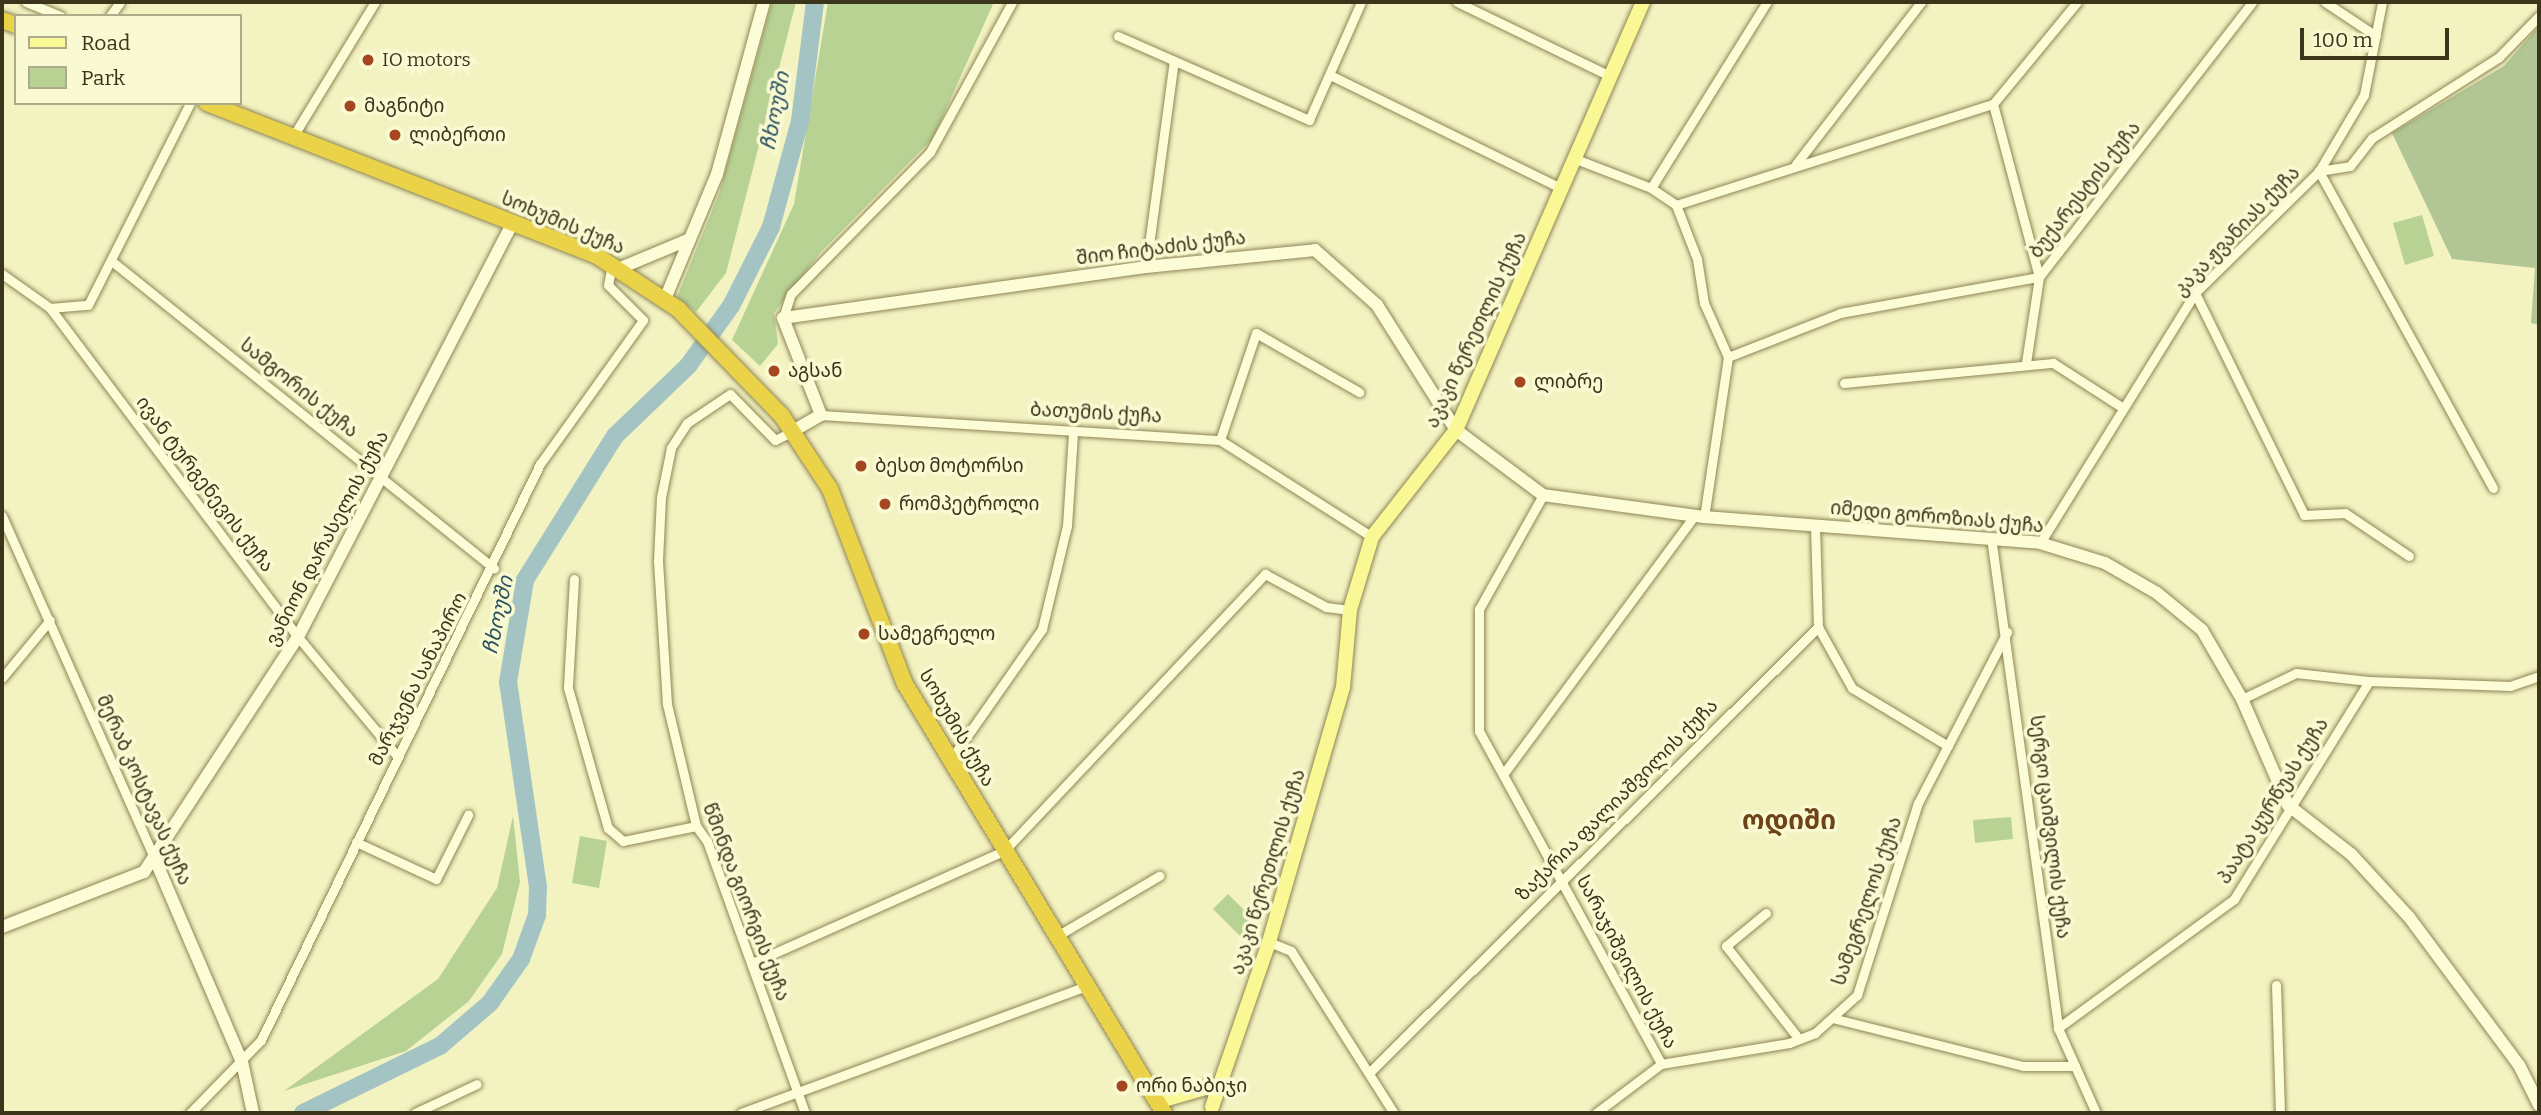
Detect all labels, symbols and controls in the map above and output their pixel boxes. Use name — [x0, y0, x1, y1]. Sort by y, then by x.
legend — [14, 14, 242, 105]
scale bar — [2303, 14, 2452, 58]
text: 100 m — [2313, 27, 2373, 53]
text: Road — [81, 30, 130, 56]
place label: IO motors — [382, 49, 470, 71]
marker: IO motors — [360, 52, 376, 68]
text: Park — [81, 65, 125, 91]
water label: ჩხოუში — [755, 70, 795, 152]
place label: მაგნიტი — [364, 95, 444, 117]
marker: მაგნიტი — [342, 98, 358, 114]
street label: ბუქარესტის ქუჩა — [2025, 117, 2145, 263]
place label: ლიბერთი — [409, 124, 506, 146]
marker: ლიბერთი — [387, 127, 403, 143]
street label: კაკა ჟვანიას ქუჩა — [2169, 161, 2305, 301]
street label: სოხუმის ქუჩა — [498, 187, 628, 259]
street label: შიო ჩიტაძის ქუჩა — [1075, 226, 1247, 270]
street label: აკაკი წერეთლის ქუჩა — [1421, 228, 1531, 432]
street label: სამგორის ქუჩა — [235, 333, 363, 443]
place label: აგსან — [788, 360, 842, 382]
marker: აგსან — [766, 363, 782, 379]
place label: ლიბრე — [1534, 371, 1603, 393]
marker: ლიბრე — [1512, 374, 1528, 390]
street label: ივან ტურგენევის ქუჩა — [131, 391, 279, 577]
street label: ბათუმის ქუჩა — [1029, 398, 1163, 428]
street label: ვანიონ დარასელის ქუჩა — [260, 426, 394, 650]
place label: ბესთ მოტორსი — [875, 455, 1024, 477]
marker: ბესთ მოტორსი — [853, 458, 869, 474]
place label: რომპეტროლი — [899, 493, 1039, 515]
marker: რომპეტროლი — [877, 496, 893, 512]
street label: იმედი გოროზიას ქუჩა — [1829, 496, 2045, 538]
water label: ჩხოუში — [477, 574, 519, 656]
street label: მარჯვენა სანაპირო — [364, 588, 472, 770]
place label: სამეგრელო — [878, 623, 995, 645]
marker: სამეგრელო — [856, 626, 872, 642]
street label: სოხუმის ქუჩა — [914, 665, 1000, 791]
street label: მერაბ კოსტავას ქუჩა — [92, 691, 196, 889]
street label: ზაქარია ფალიაშვილის ქუჩა — [1511, 694, 1723, 906]
street label: სერგო ცაიშვილის ქუჩა — [2025, 714, 2075, 940]
street label: პაატა ყურწუას ქუჩა — [2213, 714, 2333, 888]
street label: აკაკი წერეთლის ქუჩა — [1226, 767, 1310, 977]
street label: წმინდა გიორგის ქუჩა — [698, 800, 794, 1004]
district label: ოდიში — [1742, 805, 1836, 837]
street label: სამეგრელოს ქუჩა — [1827, 814, 1907, 988]
street label: სარაჯიშვილის ქუჩა — [1572, 872, 1682, 1052]
place label: ორი ნაბიჯი — [1136, 1075, 1247, 1097]
marker: ორი ნაბიჯი — [1114, 1078, 1130, 1094]

